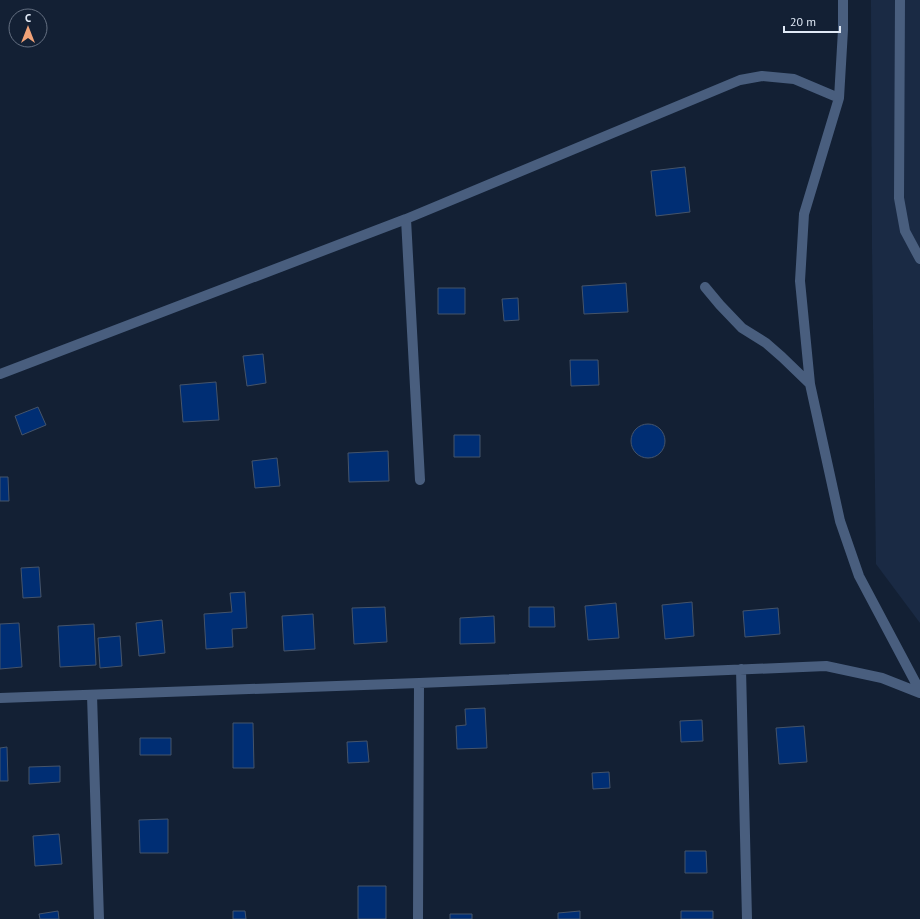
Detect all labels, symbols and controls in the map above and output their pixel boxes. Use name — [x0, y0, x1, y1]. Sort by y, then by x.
north arrow — [8, 8, 48, 48]
scale bar — [784, 8, 840, 34]
text: С — [25, 11, 31, 25]
text: 20 m — [790, 14, 816, 29]

